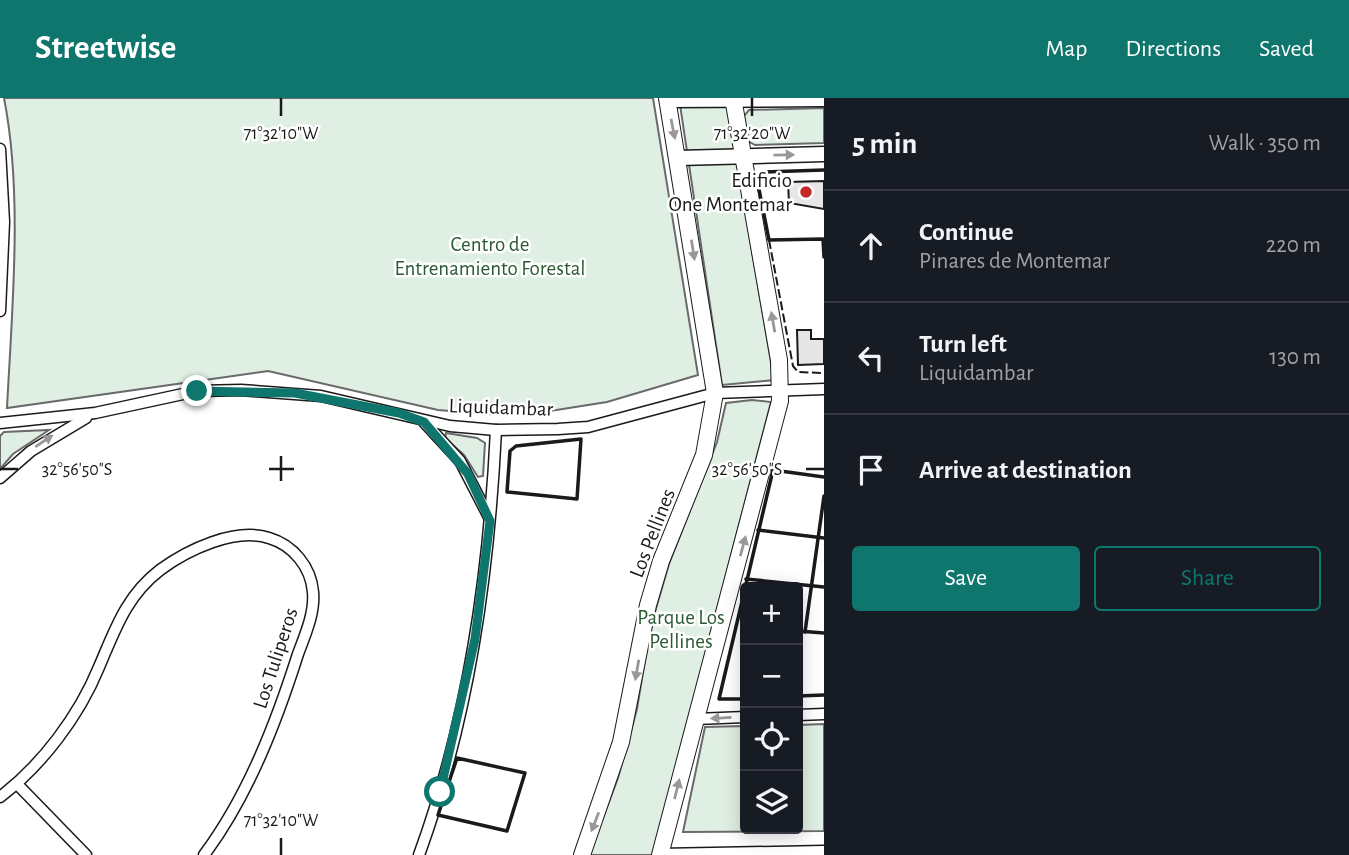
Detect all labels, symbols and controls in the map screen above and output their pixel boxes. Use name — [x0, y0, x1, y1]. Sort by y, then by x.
text: Streetwise — [35, 32, 176, 65]
text: Map — [1045, 37, 1087, 61]
text: Directions — [1125, 37, 1221, 61]
text: Saved — [1259, 37, 1314, 61]
one-way arrow — [668, 118, 679, 140]
text: 71°32'10"W — [244, 125, 318, 143]
text: 71°32'20"W — [714, 125, 790, 143]
text: 5 min — [852, 129, 917, 159]
text: Walk · 350 m — [1209, 132, 1321, 155]
one-way arrow — [773, 149, 795, 161]
place label: Edificio One Montemar — [668, 170, 792, 215]
marker: Edificio One Montemar — [798, 184, 814, 200]
text: Continue — [919, 219, 1014, 245]
icon: ahead — [852, 227, 890, 265]
park label: Centro de Entrenamiento Forestal — [394, 234, 586, 279]
text: 220 m — [1266, 234, 1321, 257]
one-way arrow — [687, 239, 698, 261]
text: Pinares de Montemar — [919, 250, 1110, 273]
one-way arrow — [767, 311, 778, 333]
text: Turn left — [919, 331, 1007, 357]
icon: left — [852, 339, 890, 377]
text: 130 m — [1269, 346, 1321, 369]
text: Liquidambar — [919, 362, 1034, 385]
route end — [181, 375, 212, 406]
street label: Liquidambar — [448, 395, 554, 420]
one-way arrow — [35, 435, 54, 448]
icon: arrive — [852, 451, 890, 489]
text: Arrive at destination — [919, 457, 1132, 483]
text: 32°56'50"S — [42, 461, 112, 479]
text: 32°56'50"S — [712, 461, 782, 479]
street label: Los Pellines — [626, 486, 679, 581]
one-way arrow — [738, 535, 749, 557]
button: Save — [852, 546, 1080, 611]
button: Share — [1094, 546, 1321, 611]
map controls — [740, 582, 803, 834]
button: + — [740, 582, 803, 645]
street label: Los Tuliperos — [249, 605, 302, 711]
park label: Parque Los Pellines — [637, 607, 725, 652]
button: − — [740, 645, 803, 708]
one-way arrow — [631, 659, 642, 681]
button: locate — [740, 708, 803, 771]
one-way arrow — [709, 713, 731, 724]
button: layers — [740, 771, 803, 834]
route start — [424, 776, 455, 807]
one-way arrow — [672, 778, 683, 800]
text: 71°32'10"W — [244, 812, 318, 830]
one-way arrow — [589, 812, 600, 833]

